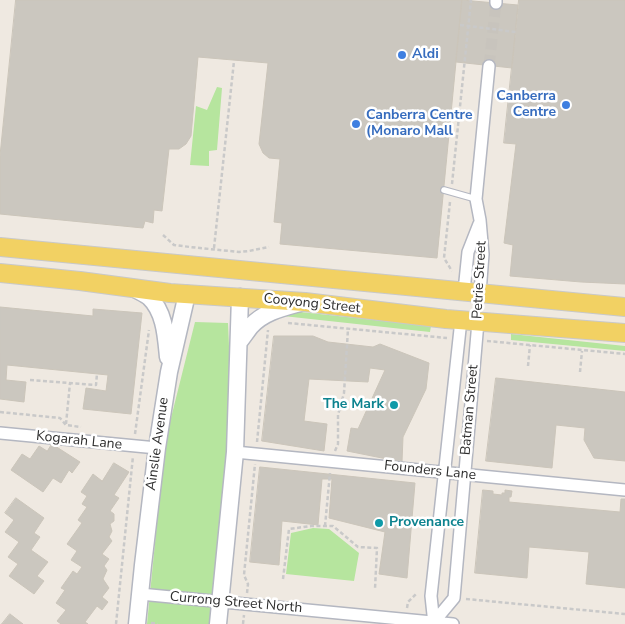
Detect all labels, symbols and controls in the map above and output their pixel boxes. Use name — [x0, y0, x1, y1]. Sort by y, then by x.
place label: Aldi — [412, 47, 439, 63]
marker: Aldi — [396, 49, 408, 61]
place label: Canberra Centre — [496, 89, 556, 121]
marker: Canberra Centre — [560, 99, 572, 111]
place label: Canberra Centre (Monaro Mall — [366, 108, 473, 140]
marker: Canberra Centre (Monaro Mall — [350, 118, 362, 130]
street label: Petrie Street — [470, 240, 490, 320]
street label: Cooyong Street — [263, 291, 361, 317]
street label: Batman Street — [458, 364, 482, 456]
street label: Ainslie Avenue — [143, 396, 173, 492]
place label: The Mark — [323, 397, 384, 413]
marker: The Mark — [388, 399, 400, 411]
street label: Kogarah Lane — [35, 428, 123, 454]
street label: Founders Lane — [383, 458, 477, 484]
place label: Provenance — [389, 515, 464, 531]
marker: Provenance — [373, 517, 385, 529]
street label: Currong Street North — [169, 589, 303, 617]

